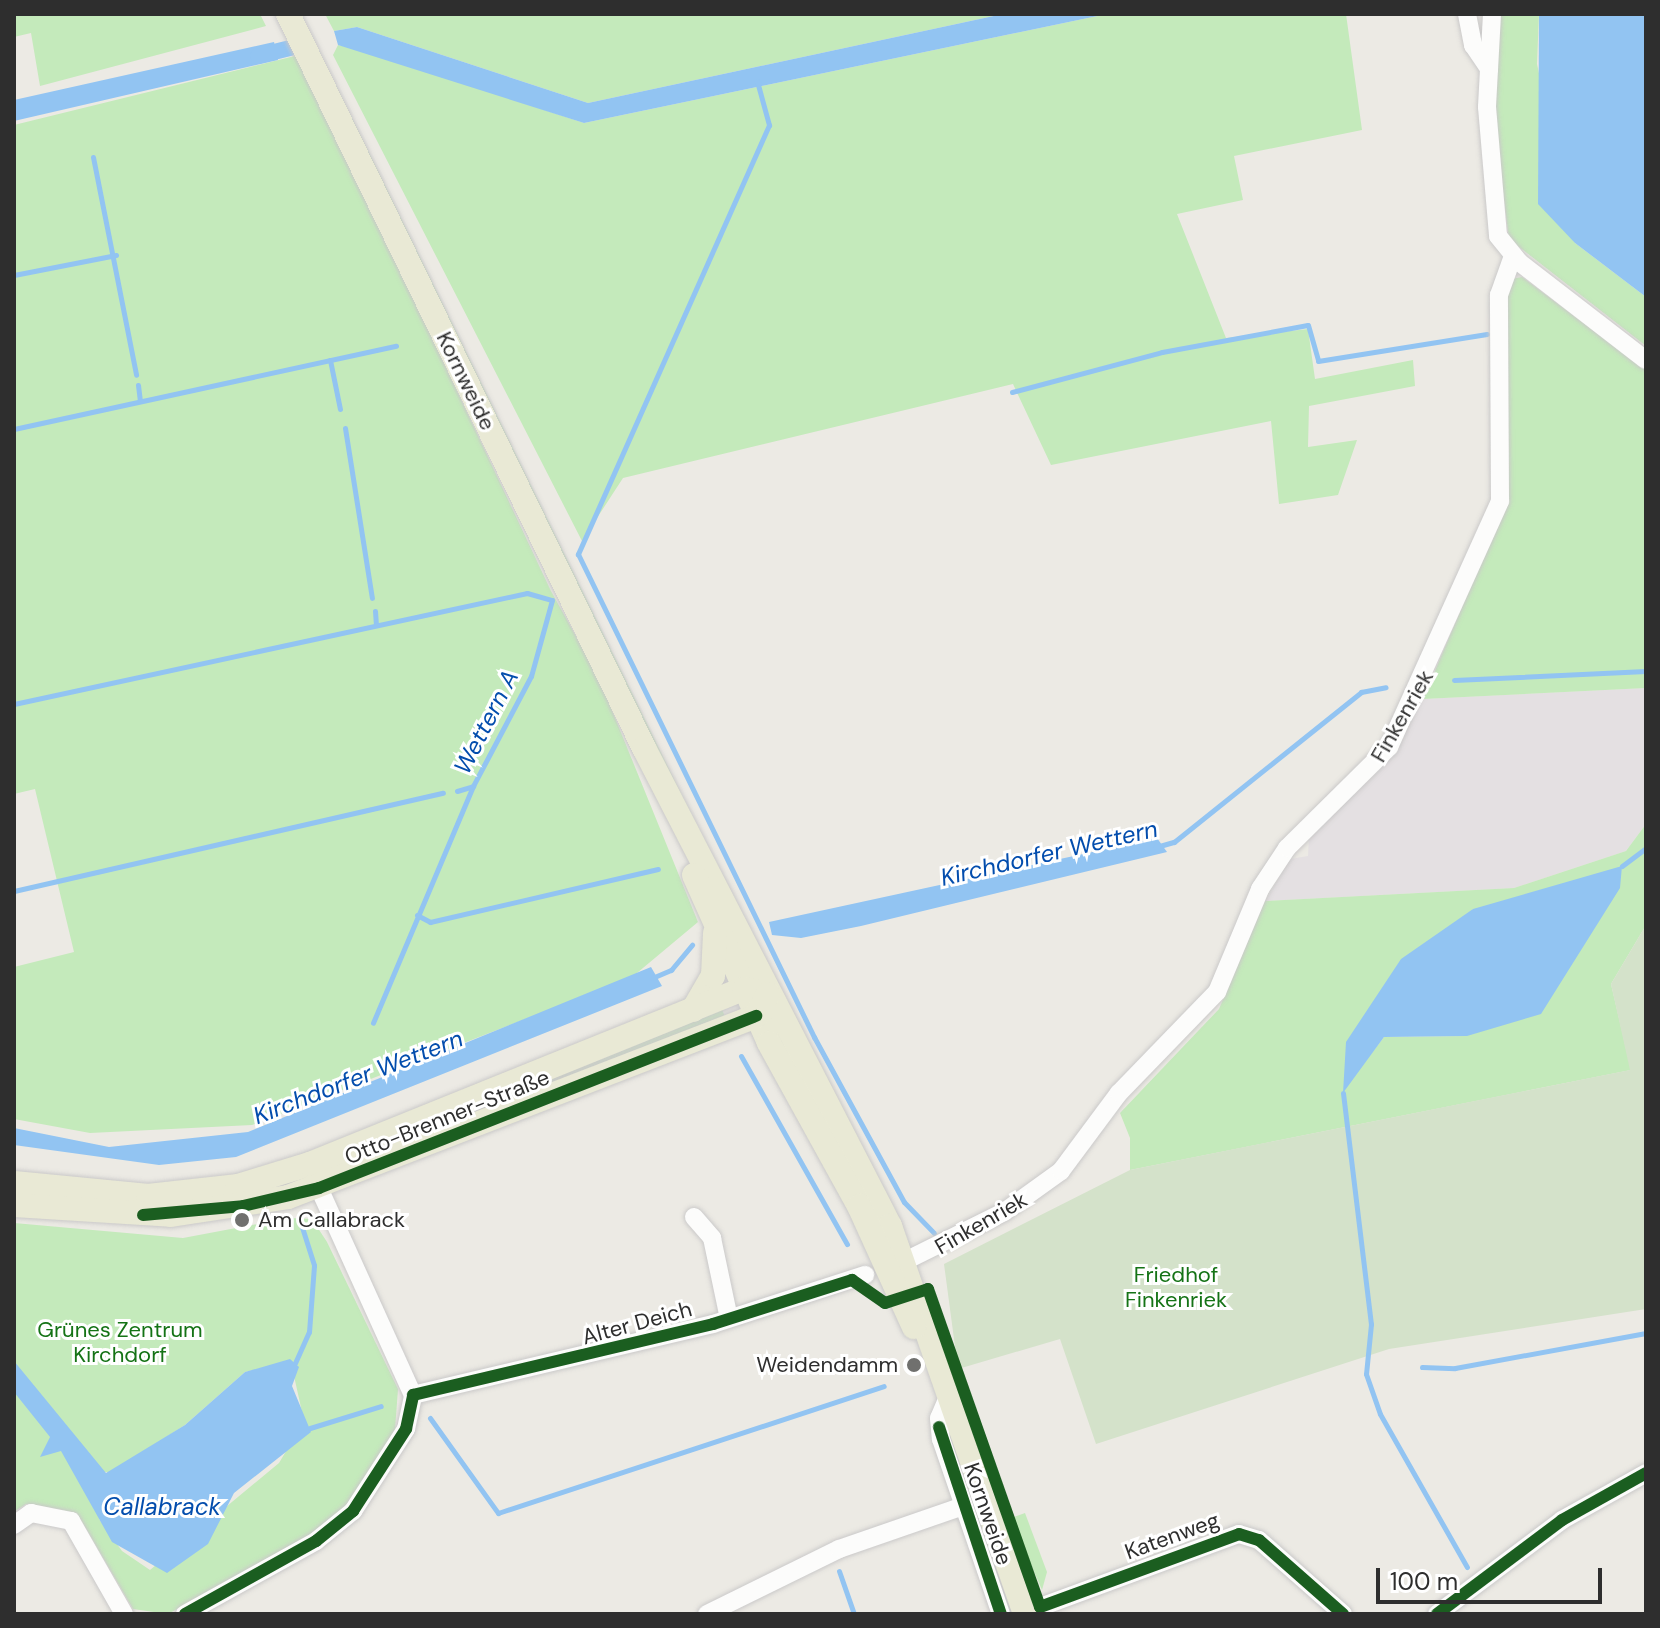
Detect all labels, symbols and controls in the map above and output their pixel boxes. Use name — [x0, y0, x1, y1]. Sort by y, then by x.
street label: Kornweide — [431, 327, 501, 435]
water label: Wettern A — [448, 665, 524, 779]
street label: Finkenriek — [1365, 665, 1439, 767]
water label: Kirchdorfer Wettern — [938, 814, 1160, 892]
water label: Kirchdorfer Wettern — [249, 1024, 467, 1130]
street label: Otto-Brenner-Straße — [341, 1064, 553, 1170]
street label: Finkenriek — [930, 1186, 1032, 1260]
place label: Am Callabrack — [258, 1207, 405, 1233]
marker: Am Callabrack — [233, 1211, 251, 1229]
park label: Friedhof Finkenriek — [1125, 1261, 1227, 1312]
street label: Alter Deich — [579, 1296, 695, 1350]
park label: Grünes Zentrum Kirchdorf — [37, 1316, 203, 1368]
place label: Weidendamm — [756, 1352, 898, 1378]
marker: Weidendamm — [905, 1356, 923, 1374]
street label: Kornweide — [958, 1459, 1018, 1569]
water label: Callabrack — [103, 1493, 221, 1521]
street label: Katenweg — [1121, 1507, 1223, 1565]
scale bar — [1380, 1552, 1606, 1602]
text: 100 m — [1390, 1566, 1458, 1597]

